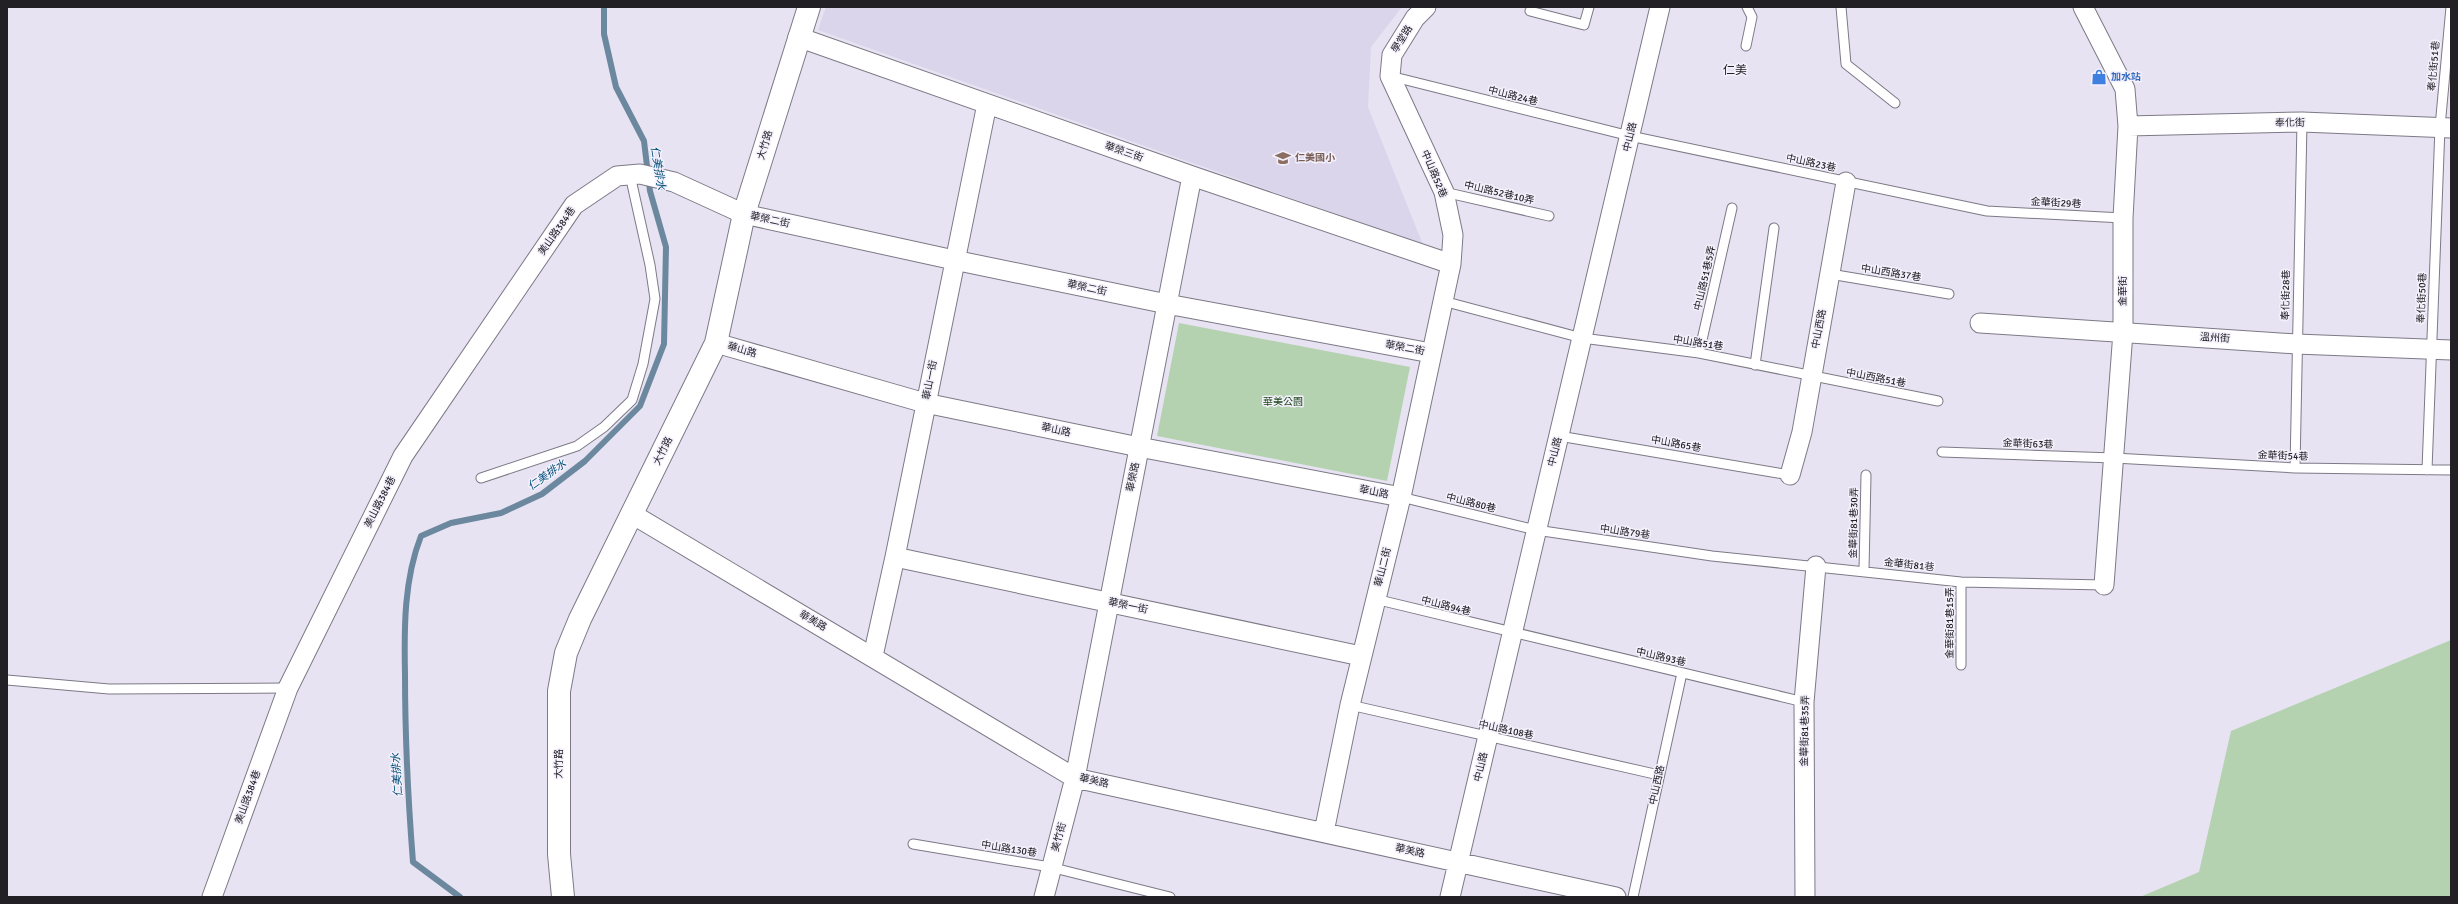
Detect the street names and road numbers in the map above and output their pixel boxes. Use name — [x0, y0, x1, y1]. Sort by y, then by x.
street label: 學堂路 — [1389, 23, 1415, 55]
street label: 奉化街51巷 — [2426, 40, 2442, 92]
street label: 中山路24巷 — [1487, 84, 1539, 108]
street label: 奉化街 — [2275, 117, 2305, 129]
street label: 中山路 — [1621, 121, 1639, 153]
street label: 大竹路 — [755, 129, 775, 161]
street label: 華榮三街 — [1103, 140, 1145, 164]
street label: 中山路52巷 — [1419, 148, 1449, 200]
street label: 中山路23巷 — [1785, 152, 1837, 174]
street label: 中山路52巷10弄 — [1463, 179, 1535, 207]
street label: 金華街29巷 — [2030, 196, 2082, 210]
street label: 美山路384巷 — [536, 205, 578, 257]
street label: 華榮二街 — [749, 210, 791, 230]
street label: 中山路51巷5弄 — [1692, 244, 1718, 312]
street label: 中山西路37巷 — [1860, 262, 1922, 284]
street label: 奉化街28巷 — [2280, 269, 2292, 321]
street label: 奉化街50巷 — [2415, 272, 2429, 324]
street label: 金華街 — [2117, 276, 2129, 306]
street label: 華榮二街 — [1066, 278, 1108, 298]
street label: 中山西路 — [1809, 308, 1829, 350]
street label: 溫州街 — [2200, 331, 2230, 345]
street label: 中山路51巷 — [1672, 333, 1724, 353]
street label: 華榮二街 — [1384, 338, 1426, 358]
street label: 華山路 — [726, 340, 758, 360]
street label: 華山一街 — [920, 359, 940, 401]
street label: 中山西路51巷 — [1845, 366, 1907, 390]
street label: 華山路 — [1040, 421, 1072, 439]
street label: 中山路65巷 — [1650, 434, 1702, 454]
street label: 大竹路 — [651, 435, 675, 467]
street label: 中山路 — [1546, 436, 1564, 468]
street label: 金華街63巷 — [2002, 437, 2054, 451]
street label: 金華街54巷 — [2257, 449, 2309, 463]
street label: 華榮路 — [1124, 461, 1142, 493]
street label: 美山路384巷 — [362, 474, 398, 530]
street label: 華山路 — [1358, 483, 1390, 501]
street label: 金華街81巷30弄 — [1847, 487, 1861, 559]
street label: 中山路80巷 — [1445, 491, 1497, 515]
street label: 中山路79巷 — [1599, 523, 1651, 541]
street label: 華山二街 — [1372, 546, 1394, 588]
street label: 金華街81巷 — [1883, 556, 1935, 574]
street label: 金華街81巷15弄 — [1944, 587, 1956, 659]
street label: 中山路94巷 — [1420, 594, 1472, 618]
street label: 華榮一街 — [1107, 596, 1149, 616]
street label: 華美路 — [797, 608, 829, 634]
street label: 中山路93巷 — [1635, 645, 1687, 669]
street label: 金華街81巷35弄 — [1798, 695, 1812, 767]
street label: 中山路108巷 — [1477, 718, 1535, 742]
street label: 大竹路 — [553, 749, 565, 779]
street label: 中山路 — [1472, 751, 1490, 783]
street label: 中山西路 — [1647, 764, 1667, 806]
street label: 美山路384巷 — [233, 769, 263, 825]
street label: 華美路 — [1078, 772, 1110, 790]
street label: 美竹街 — [1049, 821, 1069, 853]
street label: 中山路130巷 — [980, 839, 1038, 859]
street label: 華美路 — [1394, 842, 1426, 860]

